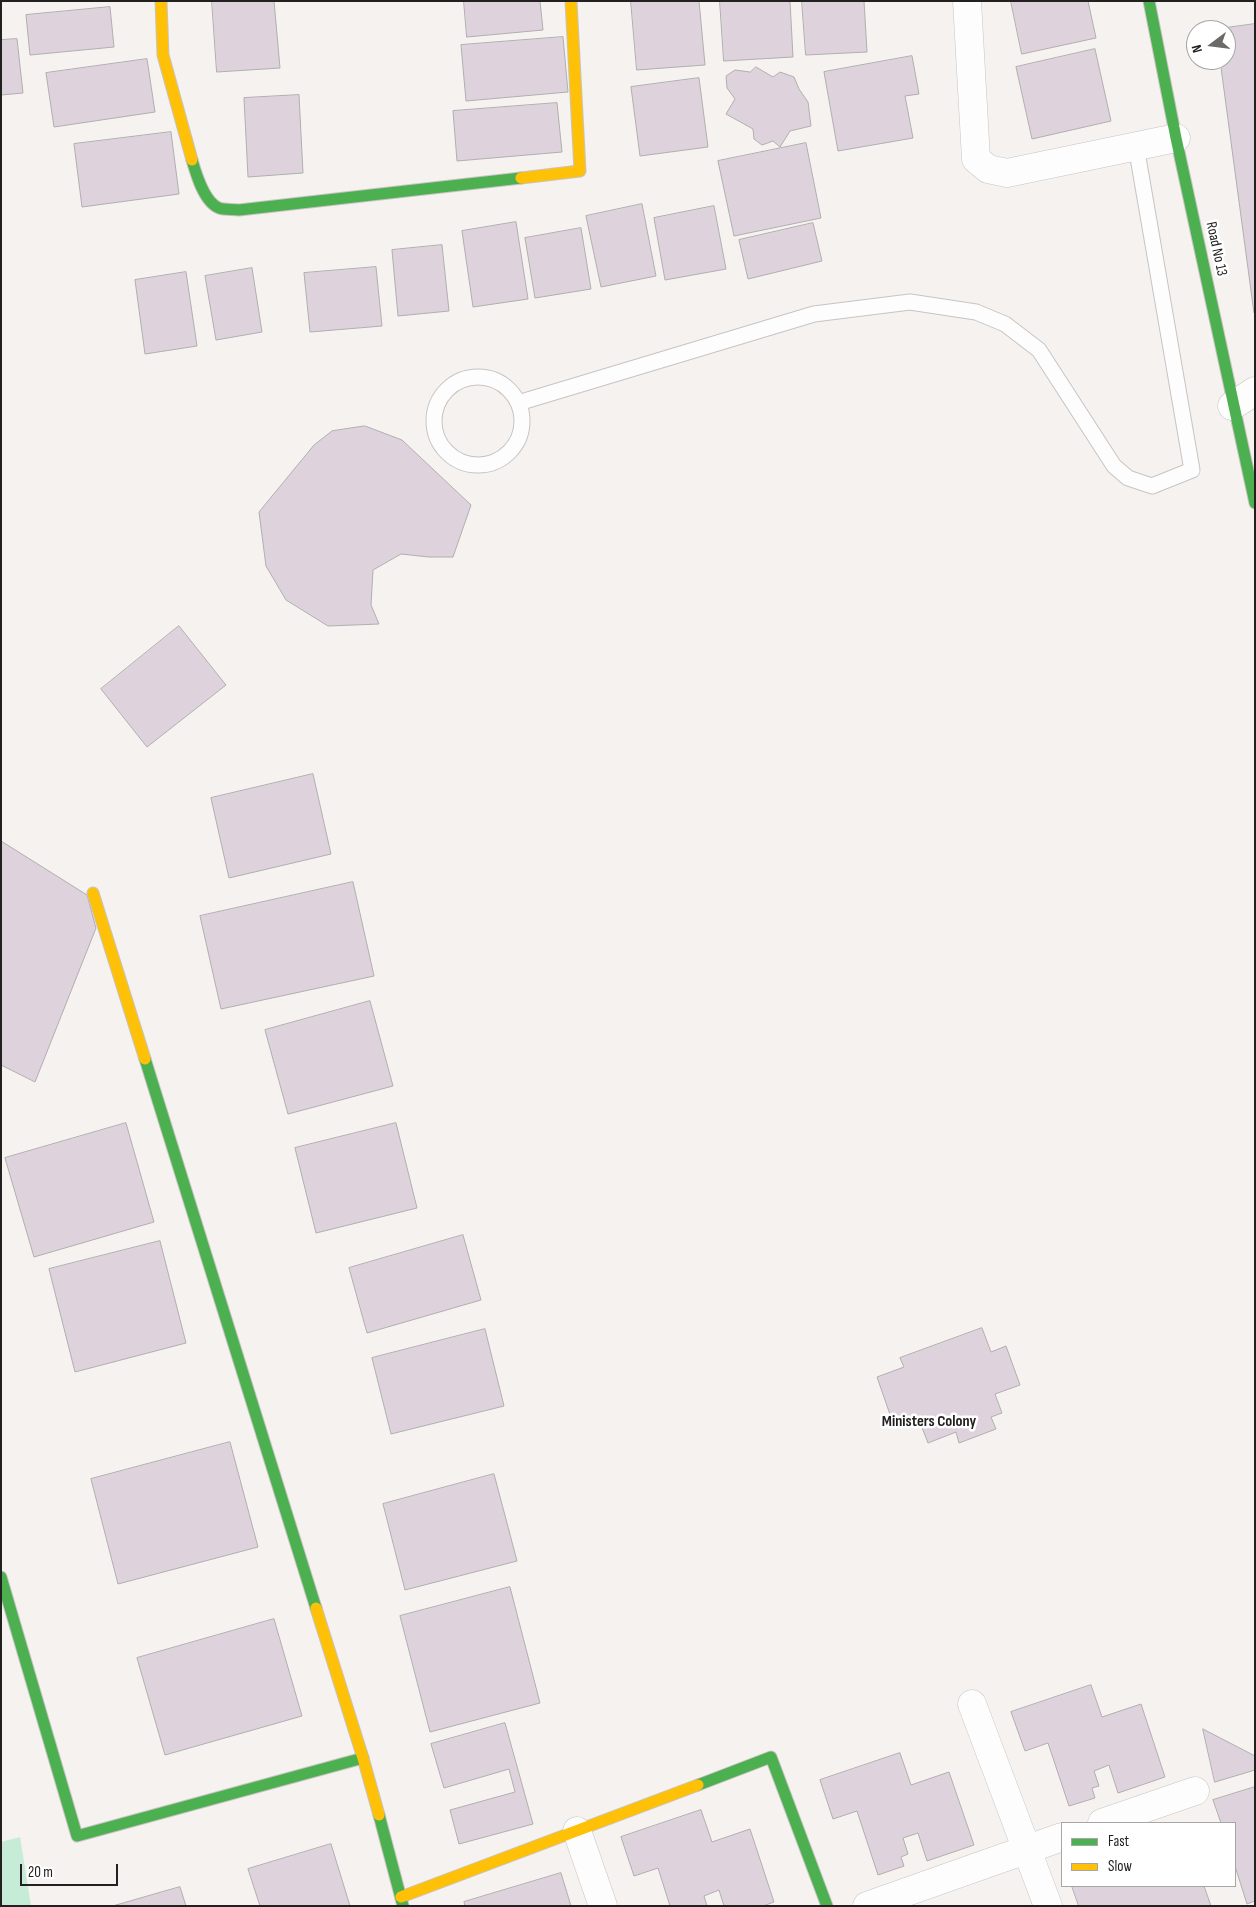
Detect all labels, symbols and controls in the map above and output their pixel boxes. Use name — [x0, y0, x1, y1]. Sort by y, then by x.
north arrow — [1186, 20, 1236, 70]
text: N — [1188, 43, 1206, 55]
street label: Road No 13 — [1201, 220, 1231, 278]
district label: Ministers Colony — [882, 1412, 976, 1432]
legend — [1061, 1822, 1236, 1887]
text: Fast — [1108, 1832, 1129, 1851]
scale bar — [22, 1854, 120, 1886]
text: Slow — [1108, 1857, 1132, 1876]
text: 20 m — [28, 1863, 53, 1882]

